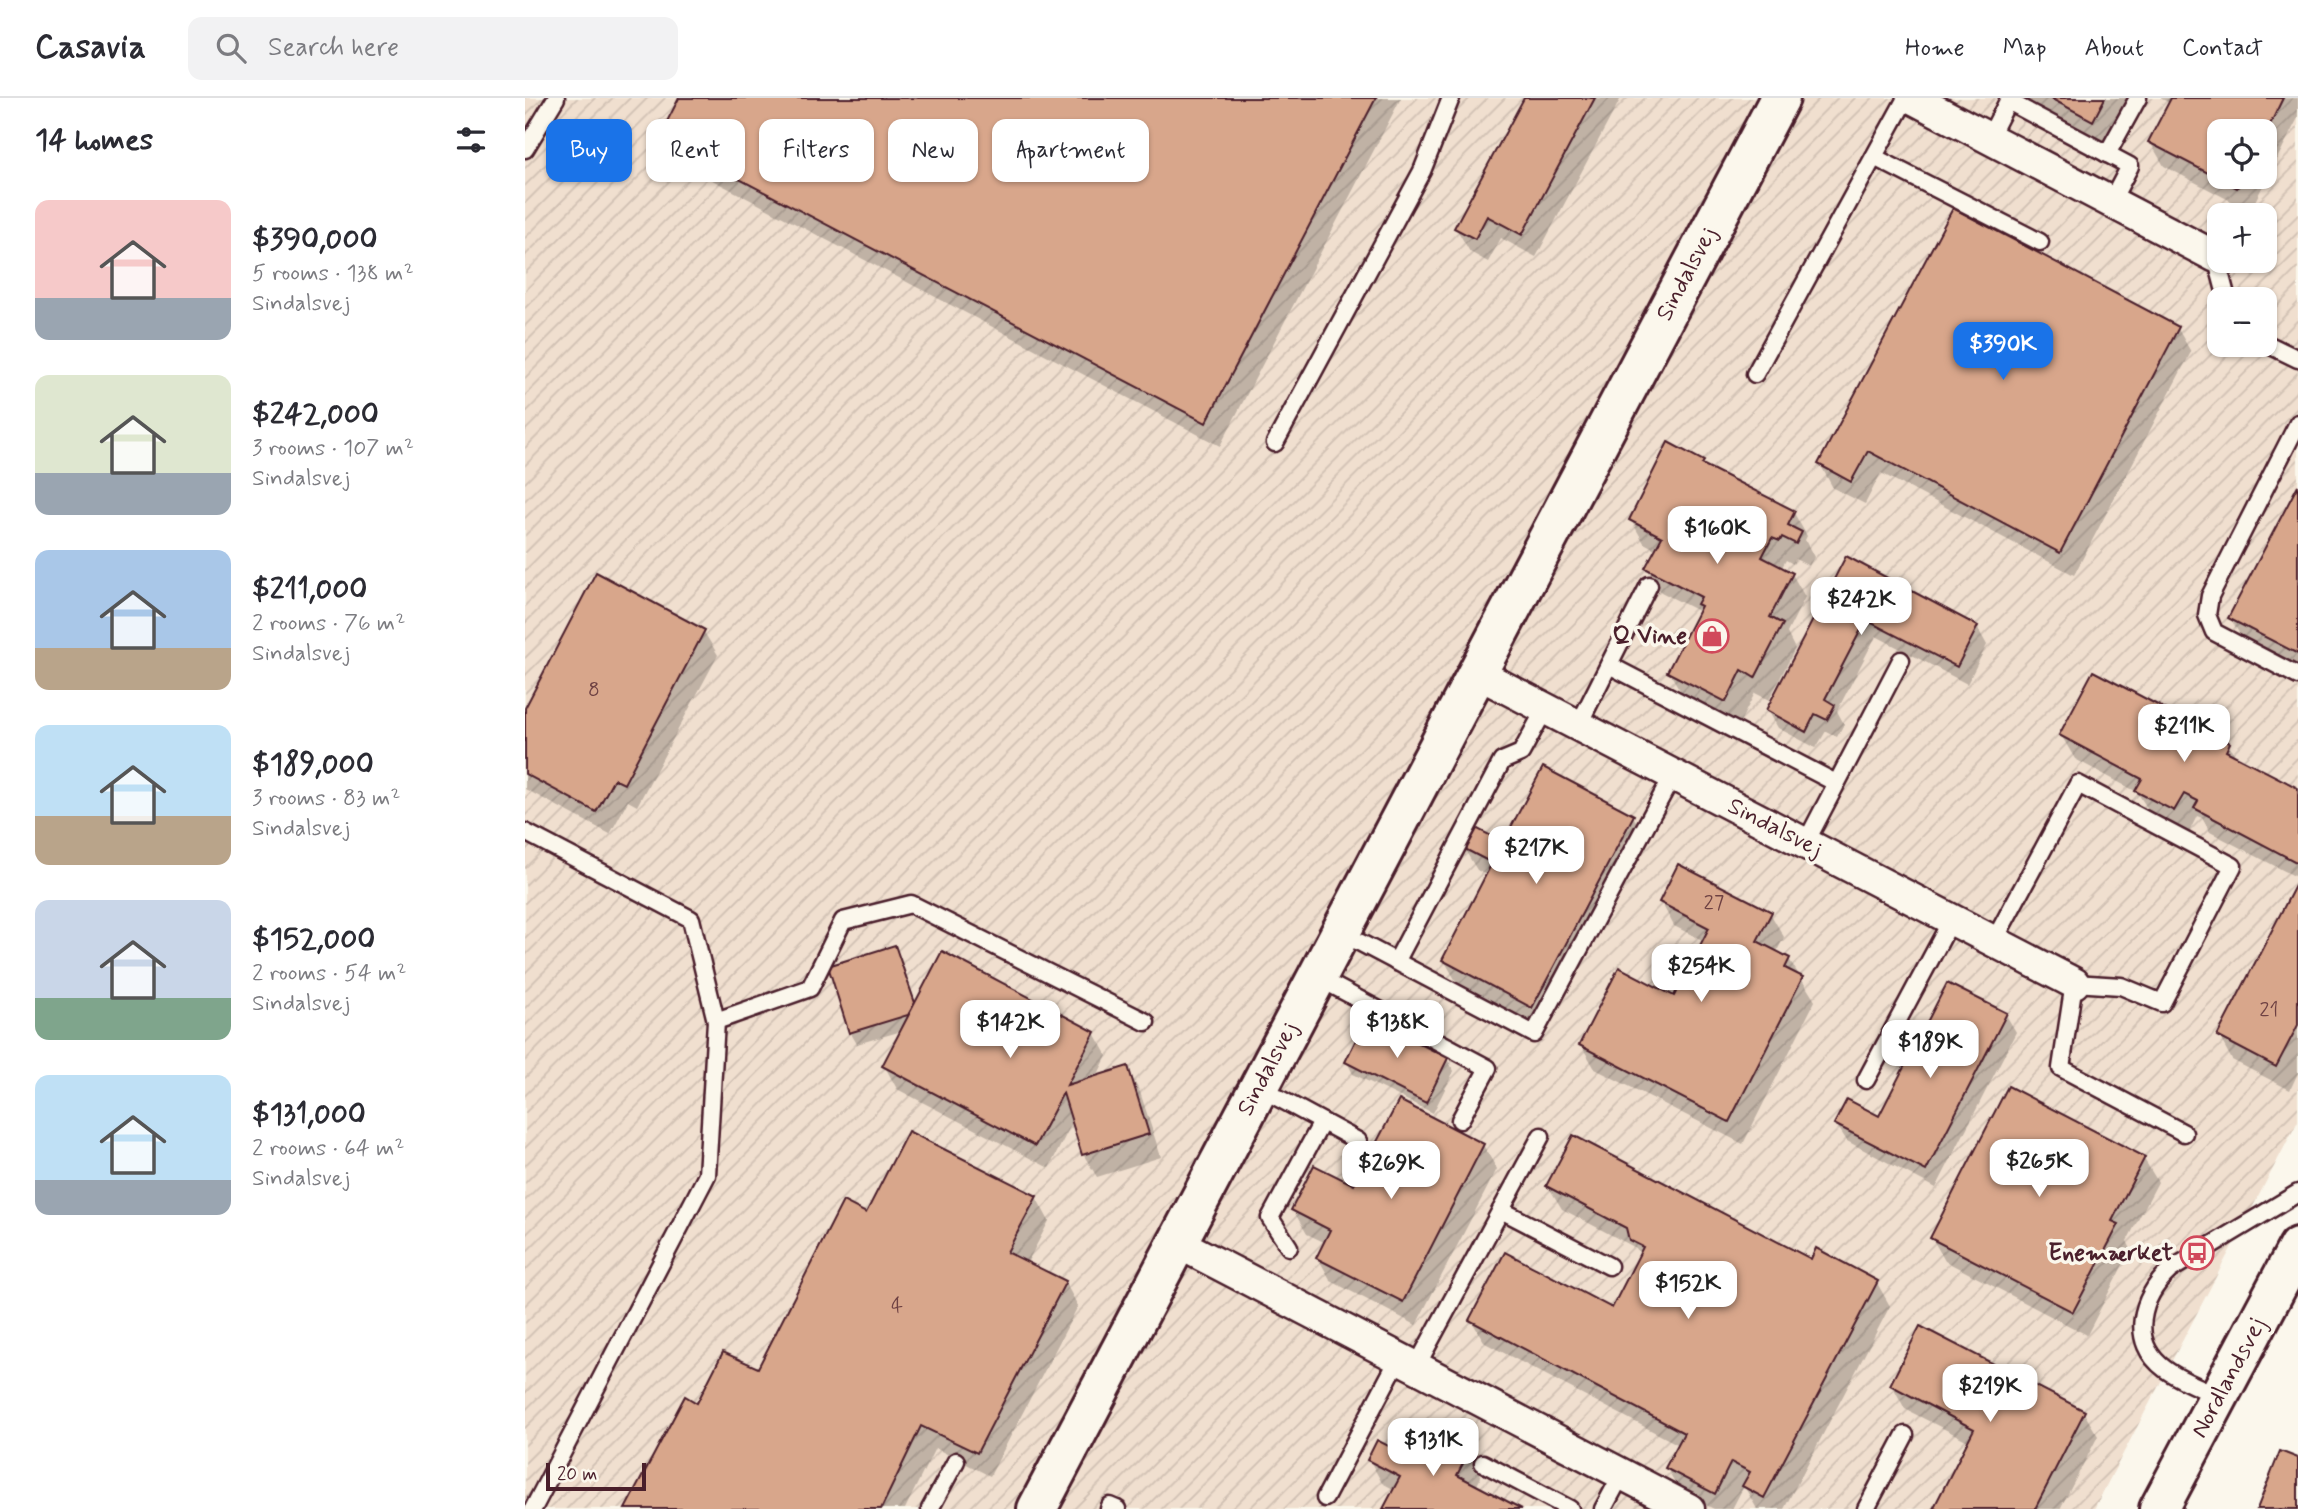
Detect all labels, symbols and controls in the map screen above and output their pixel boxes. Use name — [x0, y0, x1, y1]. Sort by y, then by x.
search box — [188, 17, 678, 80]
text: Casavia — [35, 26, 146, 70]
icon: search — [212, 29, 250, 67]
text: Search here — [268, 31, 399, 65]
text: Home — [1905, 33, 1965, 64]
text: Map — [2003, 33, 2047, 64]
text: About — [2085, 33, 2144, 64]
text: Contact — [2182, 33, 2263, 64]
chip: Buy — [546, 119, 632, 182]
chip: Rent — [646, 119, 745, 182]
chip: Filters — [759, 119, 874, 182]
chip: New — [888, 119, 978, 182]
chip: Apartment — [992, 119, 1149, 182]
map controls — [2207, 119, 2277, 357]
button: locate — [2207, 119, 2277, 189]
text: 14 homes — [35, 121, 153, 160]
icon: filters — [452, 121, 490, 159]
button: + — [2207, 203, 2277, 273]
text: $390,000 — [252, 220, 378, 259]
street label: Sindalsvej — [1649, 221, 1725, 327]
icon: home — [91, 228, 175, 312]
text: 5 rooms · 138 m² — [252, 259, 414, 289]
button: − — [2207, 287, 2277, 357]
text: Sindalsvej — [252, 289, 350, 319]
pin: $390K — [1954, 322, 2052, 382]
text: $390K — [1969, 330, 2037, 360]
text: $242,000 — [252, 395, 379, 434]
icon: home — [91, 403, 175, 487]
text: 3 rooms · 107 m² — [252, 434, 414, 464]
text: Sindalsvej — [252, 464, 350, 494]
pin: $160K — [1668, 506, 1766, 566]
text: $160K — [1684, 514, 1750, 544]
text: $211,000 — [252, 570, 367, 609]
icon: home — [91, 578, 175, 662]
pin: $242K — [1812, 578, 1910, 637]
text: $242K — [1827, 585, 1895, 615]
text: 2 rooms · 76 m² — [252, 609, 405, 639]
shop icon: Q Vine — [1693, 617, 1731, 655]
place label: Q Vine — [1612, 621, 1687, 652]
text: Sindalsvej — [252, 639, 350, 669]
house number: 8 — [588, 676, 600, 704]
pin: $211K — [2135, 704, 2233, 764]
text: $211K — [2154, 712, 2214, 742]
text: $189,000 — [252, 745, 374, 784]
icon: home — [91, 753, 175, 837]
text: 3 rooms · 83 m² — [252, 784, 400, 814]
street label: Sindalsvej — [1722, 791, 1828, 865]
text: Sindalsvej — [252, 814, 350, 844]
pin: $217K — [1487, 826, 1585, 886]
text: $217K — [1504, 834, 1568, 864]
house number: 27 — [1704, 889, 1724, 917]
text: $152,000 — [252, 920, 375, 959]
icon: home — [91, 928, 175, 1012]
pin: $254K — [1652, 944, 1750, 1004]
text: $254K — [1668, 952, 1734, 982]
text: 2 rooms · 54 m² — [252, 959, 406, 989]
text: Sindalsvej — [252, 989, 350, 1019]
house number: 21 — [2259, 996, 2279, 1024]
pin: $142K — [961, 1000, 1059, 1060]
pin: $138K — [1348, 1000, 1446, 1060]
text: $142K — [976, 1008, 1044, 1038]
text: $138K — [1366, 1008, 1428, 1038]
street label: Sindalsvej — [1230, 1016, 1306, 1122]
pin: $189K — [1881, 1020, 1979, 1080]
text: $189K — [1898, 1028, 1962, 1058]
text: $131,000 — [252, 1095, 366, 1134]
icon: home — [91, 1103, 175, 1187]
text: 2 rooms · 64 m² — [252, 1134, 404, 1164]
pin: $265K — [1990, 1140, 2088, 1199]
pin: $269K — [1342, 1142, 1440, 1201]
text: $265K — [2006, 1147, 2072, 1177]
text: $269K — [1358, 1149, 1424, 1179]
text: Sindalsvej — [252, 1164, 350, 1194]
bus stop icon: Enemærket — [2178, 1234, 2216, 1272]
place label: Enemærket — [2048, 1238, 2174, 1269]
pin: $152K — [1639, 1262, 1737, 1321]
text: $152K — [1655, 1269, 1721, 1299]
house number: 4 — [891, 1292, 903, 1320]
street label: Nordlandsvej — [2184, 1313, 2274, 1443]
pin: $219K — [1941, 1364, 2039, 1424]
text: $219K — [1958, 1372, 2022, 1402]
pin: $131K — [1384, 1418, 1482, 1478]
text: $131K — [1404, 1426, 1462, 1456]
scale bar — [546, 1460, 646, 1492]
text: 20 m — [557, 1462, 597, 1487]

